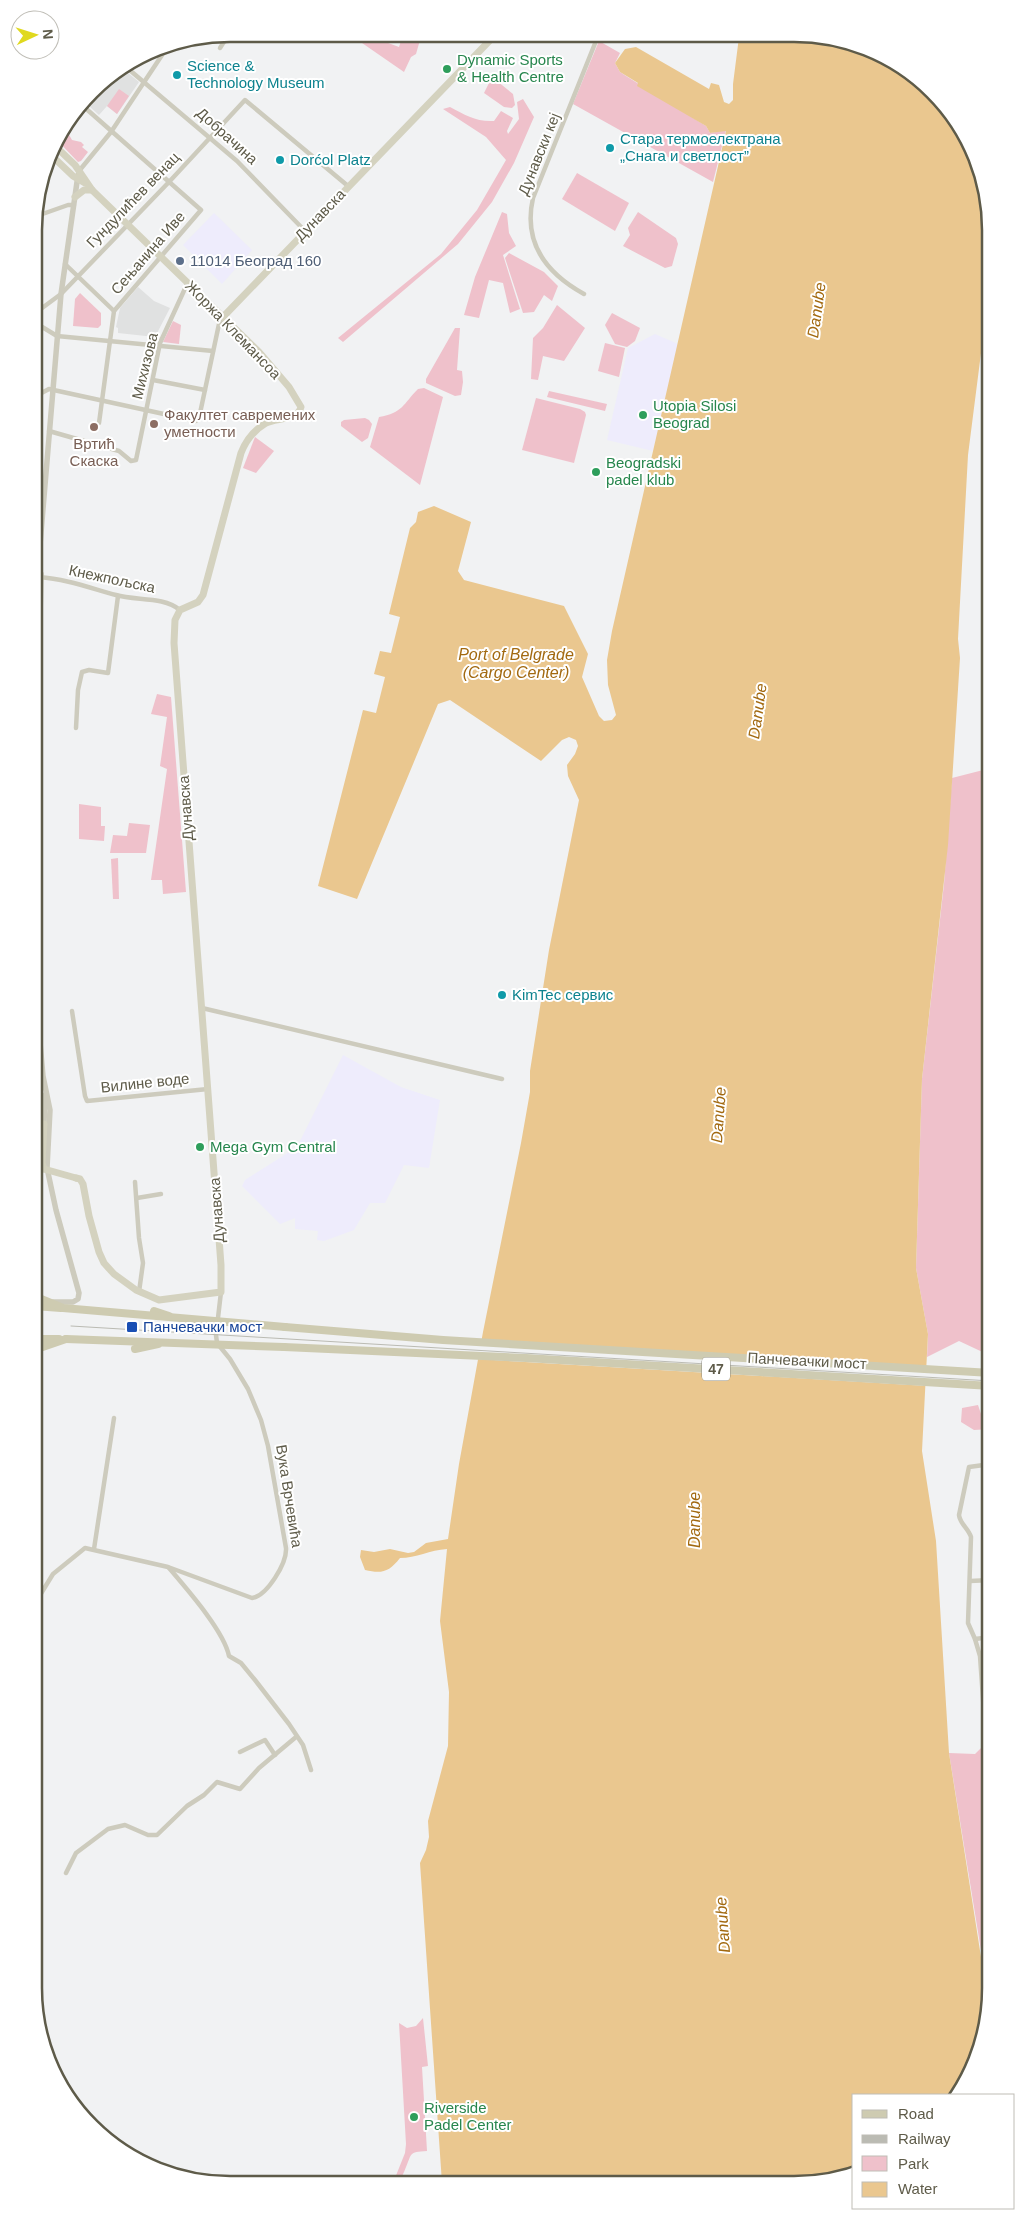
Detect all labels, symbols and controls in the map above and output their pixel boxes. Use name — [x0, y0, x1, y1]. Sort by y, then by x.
north arrow — [10, 10, 60, 60]
text: N — [40, 28, 56, 40]
place label: Dynamic Sports & Health Centre — [457, 51, 564, 85]
place label: Science & Technology Museum — [187, 57, 325, 91]
marker: Dynamic Sports & Health Centre — [441, 63, 453, 75]
marker: Science & Technology Museum — [171, 69, 183, 81]
street label: Добрачина — [193, 104, 262, 168]
street label: Дунавски кеј — [514, 110, 563, 198]
place label: Стара термоелектрана „Снага и светлост” — [620, 130, 781, 164]
marker: Стара термоелектрана „Снага и светлост” — [604, 142, 616, 154]
street label: Гундулићев венац — [83, 148, 183, 251]
place label: Dorćol Platz — [290, 151, 371, 168]
marker: Dorćol Platz — [274, 154, 286, 166]
street label: Дунавска — [291, 185, 349, 244]
street label: Сењанина Иве — [107, 208, 188, 298]
place label: 11014 Београд 160 — [190, 252, 321, 269]
marker: 11014 Београд 160 — [174, 255, 186, 267]
street label: Жоржа Клемансоа — [182, 277, 285, 383]
water label: Danube — [804, 281, 829, 339]
street label: Михизова — [128, 330, 161, 401]
place label: Utopia Silosi Beograd — [653, 397, 736, 431]
place label: Факултет савремених уметности — [164, 406, 316, 440]
marker: Utopia Silosi Beograd — [637, 409, 649, 421]
marker: Факултет савремених уметности — [148, 418, 160, 430]
marker: Вртић Скаска — [88, 421, 100, 433]
place label: Вртић Скаска — [70, 435, 119, 469]
place label: Beogradski padel klub — [606, 454, 681, 488]
marker: Beogradski padel klub — [590, 466, 602, 478]
street label: Кнежпољска — [67, 561, 158, 596]
water label: Port of Belgrade (Cargo Center) — [458, 646, 574, 681]
water label: Danube — [745, 682, 770, 740]
street label: Дунавска — [175, 774, 196, 841]
place label: KimTec сервис — [512, 986, 614, 1003]
marker: KimTec сервис — [496, 989, 508, 1001]
street label: Вилине воде — [100, 1069, 190, 1096]
water label: Danube — [708, 1086, 729, 1144]
place label: Mega Gym Central — [210, 1138, 336, 1155]
marker: Mega Gym Central — [194, 1141, 206, 1153]
street label: Дунавска — [206, 1176, 227, 1243]
place label: Панчевачки мост — [143, 1318, 262, 1335]
marker: Панчевачки мост — [125, 1320, 139, 1334]
street label: Панчевачки мост — [747, 1349, 867, 1372]
road number: 47 — [702, 1358, 730, 1380]
street label: Вука Врчевића — [273, 1443, 306, 1549]
water label: Danube — [686, 1492, 703, 1548]
water label: Danube — [712, 1896, 733, 1954]
legend — [852, 2094, 1015, 2209]
place label: Riverside Padel Center — [424, 2099, 512, 2133]
text: Road — [898, 2105, 934, 2122]
marker: Riverside Padel Center — [408, 2111, 420, 2123]
text: Railway — [898, 2130, 951, 2147]
text: Park — [898, 2155, 929, 2172]
text: Water — [898, 2180, 937, 2197]

